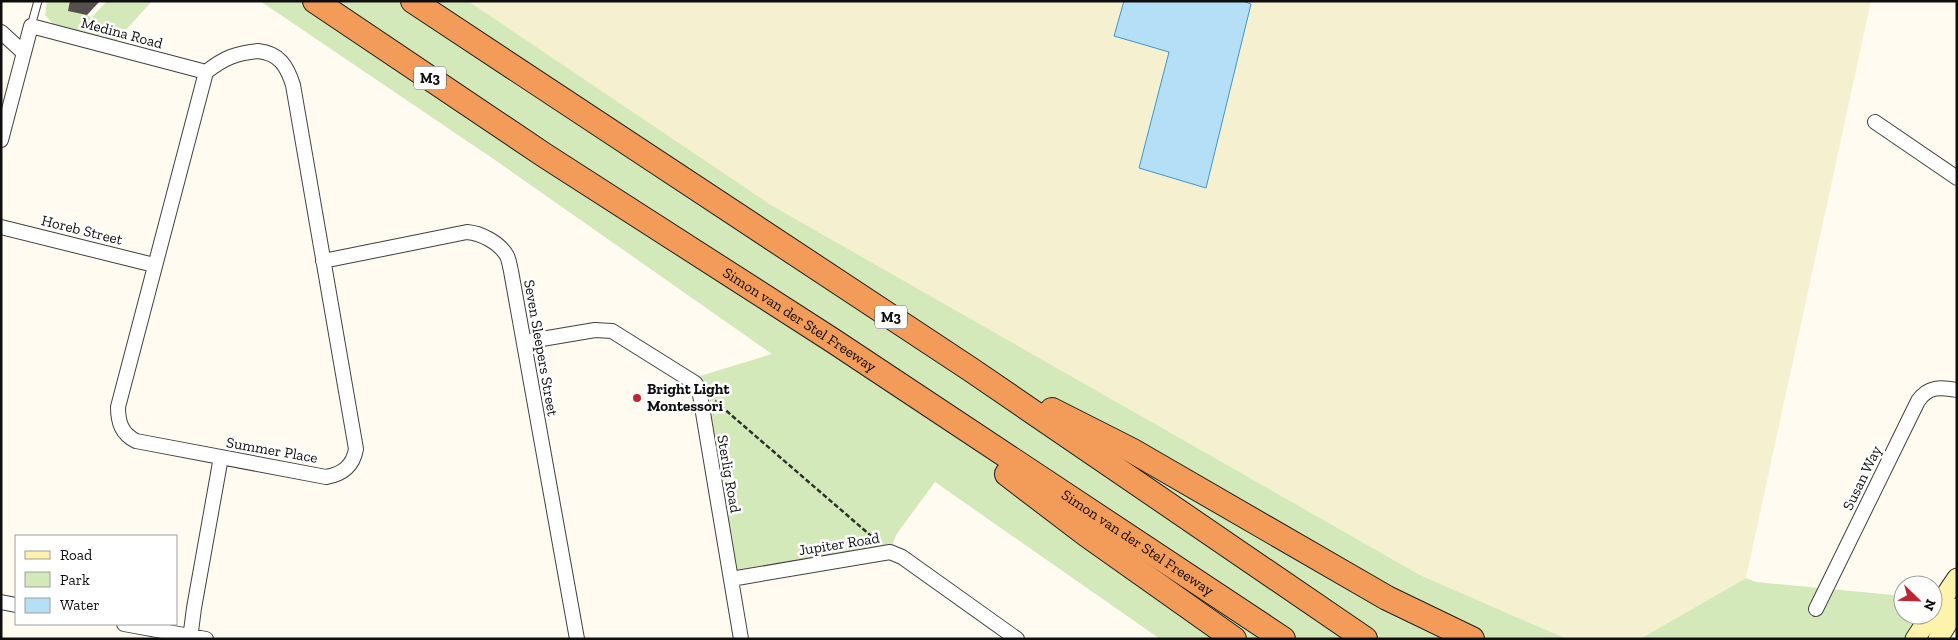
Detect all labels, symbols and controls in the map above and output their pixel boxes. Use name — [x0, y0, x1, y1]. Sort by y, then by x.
street label: Medina Road — [79, 13, 166, 53]
road number: M3 — [414, 66, 446, 90]
street label: Horeb Street — [40, 211, 125, 249]
street label: Simon van der Stel Freeway — [720, 263, 880, 376]
street label: Seven Sleepers Street — [520, 278, 562, 418]
road number: M3 — [875, 306, 907, 328]
place label: Bright Light Montessori — [647, 380, 731, 415]
marker: Bright Light Montessori — [631, 392, 643, 404]
street label: Summer Place — [225, 433, 319, 467]
street label: Sterlig Road — [713, 434, 745, 515]
street label: Susan Way — [1839, 442, 1886, 513]
street label: Simon van der Stel Freeway — [1058, 486, 1218, 600]
street label: Jupiter Road — [797, 529, 882, 559]
legend — [15, 535, 178, 625]
text: Road — [60, 546, 93, 564]
text: Park — [60, 571, 90, 589]
north arrow — [1893, 575, 1943, 625]
text: Water — [60, 596, 100, 614]
text: N — [1919, 597, 1939, 613]

